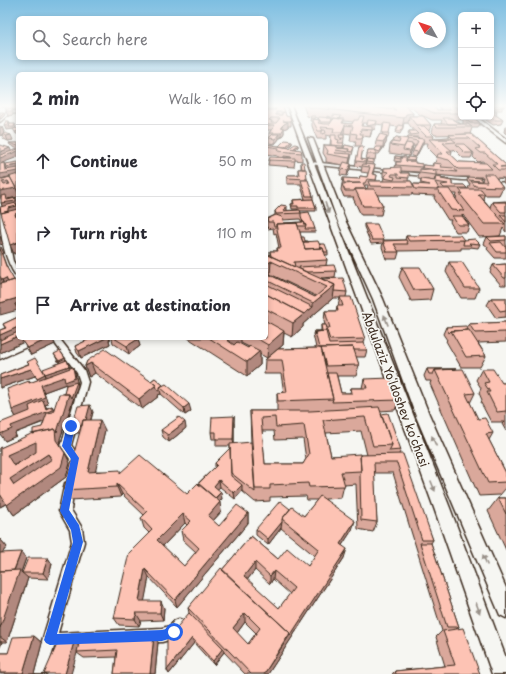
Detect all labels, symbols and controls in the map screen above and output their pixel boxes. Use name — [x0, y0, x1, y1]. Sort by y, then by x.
north arrow — [410, 12, 446, 48]
map controls — [458, 12, 494, 120]
button: + — [458, 12, 494, 48]
search box — [16, 16, 268, 60]
icon: search — [30, 27, 52, 49]
text: Search here — [62, 27, 148, 50]
button: − — [458, 48, 494, 84]
button: locate — [458, 84, 494, 120]
text: 2 min — [32, 85, 79, 111]
text: Walk · 160 m — [169, 89, 252, 108]
text: Continue — [70, 149, 138, 172]
icon: ahead — [32, 150, 54, 172]
text: 50 m — [218, 151, 252, 170]
one-way arrow — [324, 202, 330, 214]
text: Turn right — [70, 221, 147, 244]
icon: right — [32, 222, 54, 244]
text: 110 m — [217, 223, 252, 242]
text: Arrive at destination — [70, 293, 231, 316]
icon: arrive — [32, 294, 54, 316]
street label: Abdulaziz Yoʻldoshev koʻchasi — [358, 308, 434, 470]
one-way arrow — [382, 314, 388, 326]
route end — [62, 417, 80, 435]
one-way arrow — [431, 435, 437, 447]
one-way arrow — [431, 480, 437, 492]
one-way arrow — [482, 554, 488, 566]
one-way arrow — [476, 602, 482, 614]
route start — [165, 623, 183, 641]

